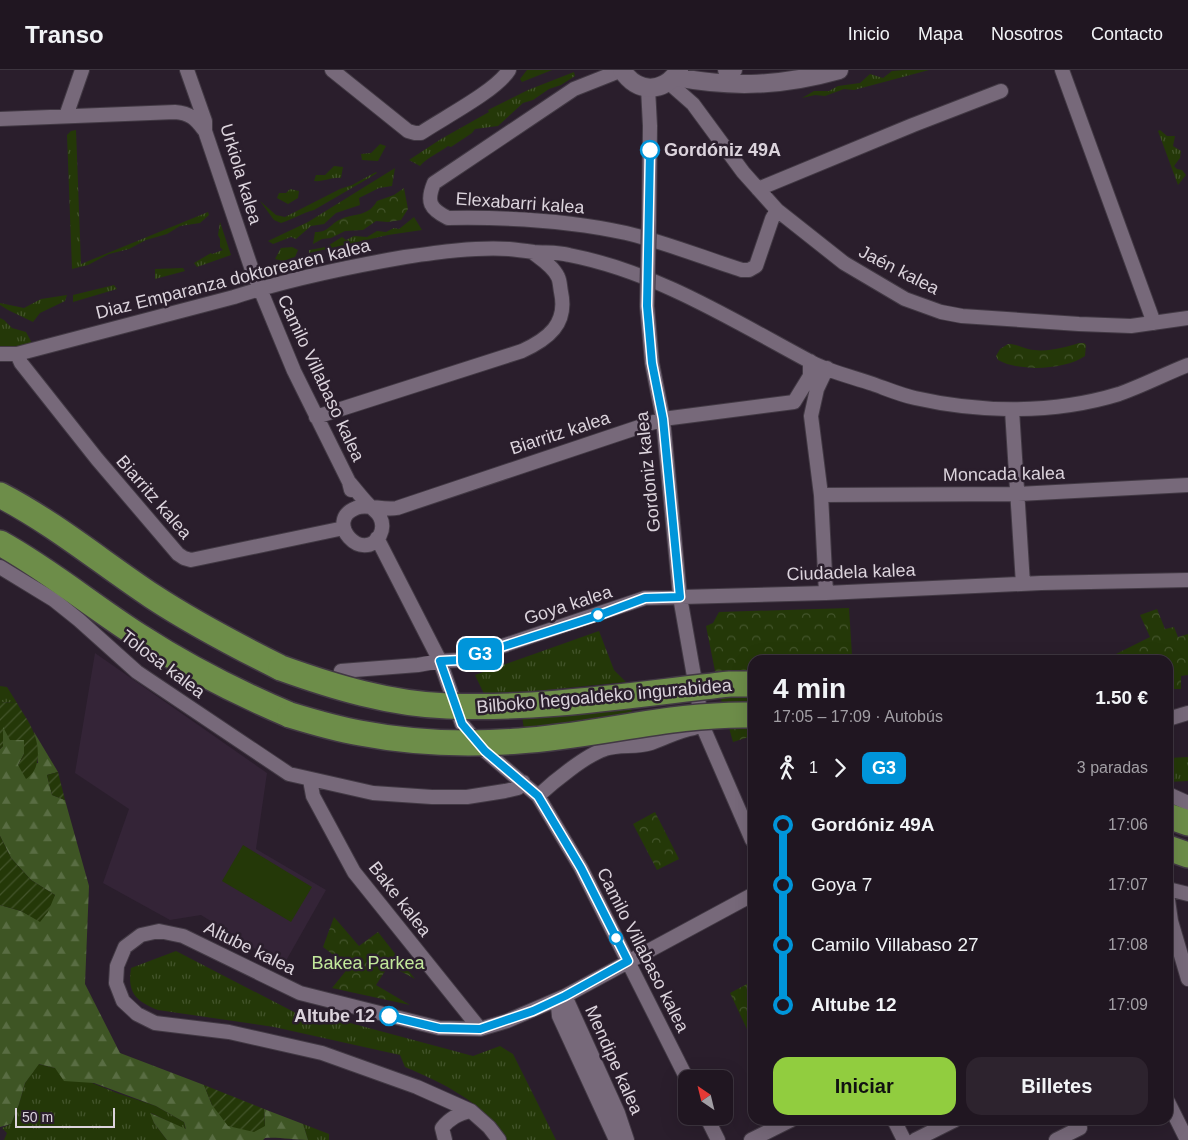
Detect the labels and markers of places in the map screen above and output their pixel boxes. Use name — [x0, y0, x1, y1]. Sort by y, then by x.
marker: Gordóniz 49A — [640, 140, 660, 160]
place label: Gordóniz 49A — [664, 140, 781, 160]
unlabelled marker — [591, 608, 605, 622]
unlabelled marker — [609, 931, 623, 945]
place label: Altube 12 — [294, 1006, 375, 1026]
marker: Altube 12 — [379, 1006, 399, 1026]

